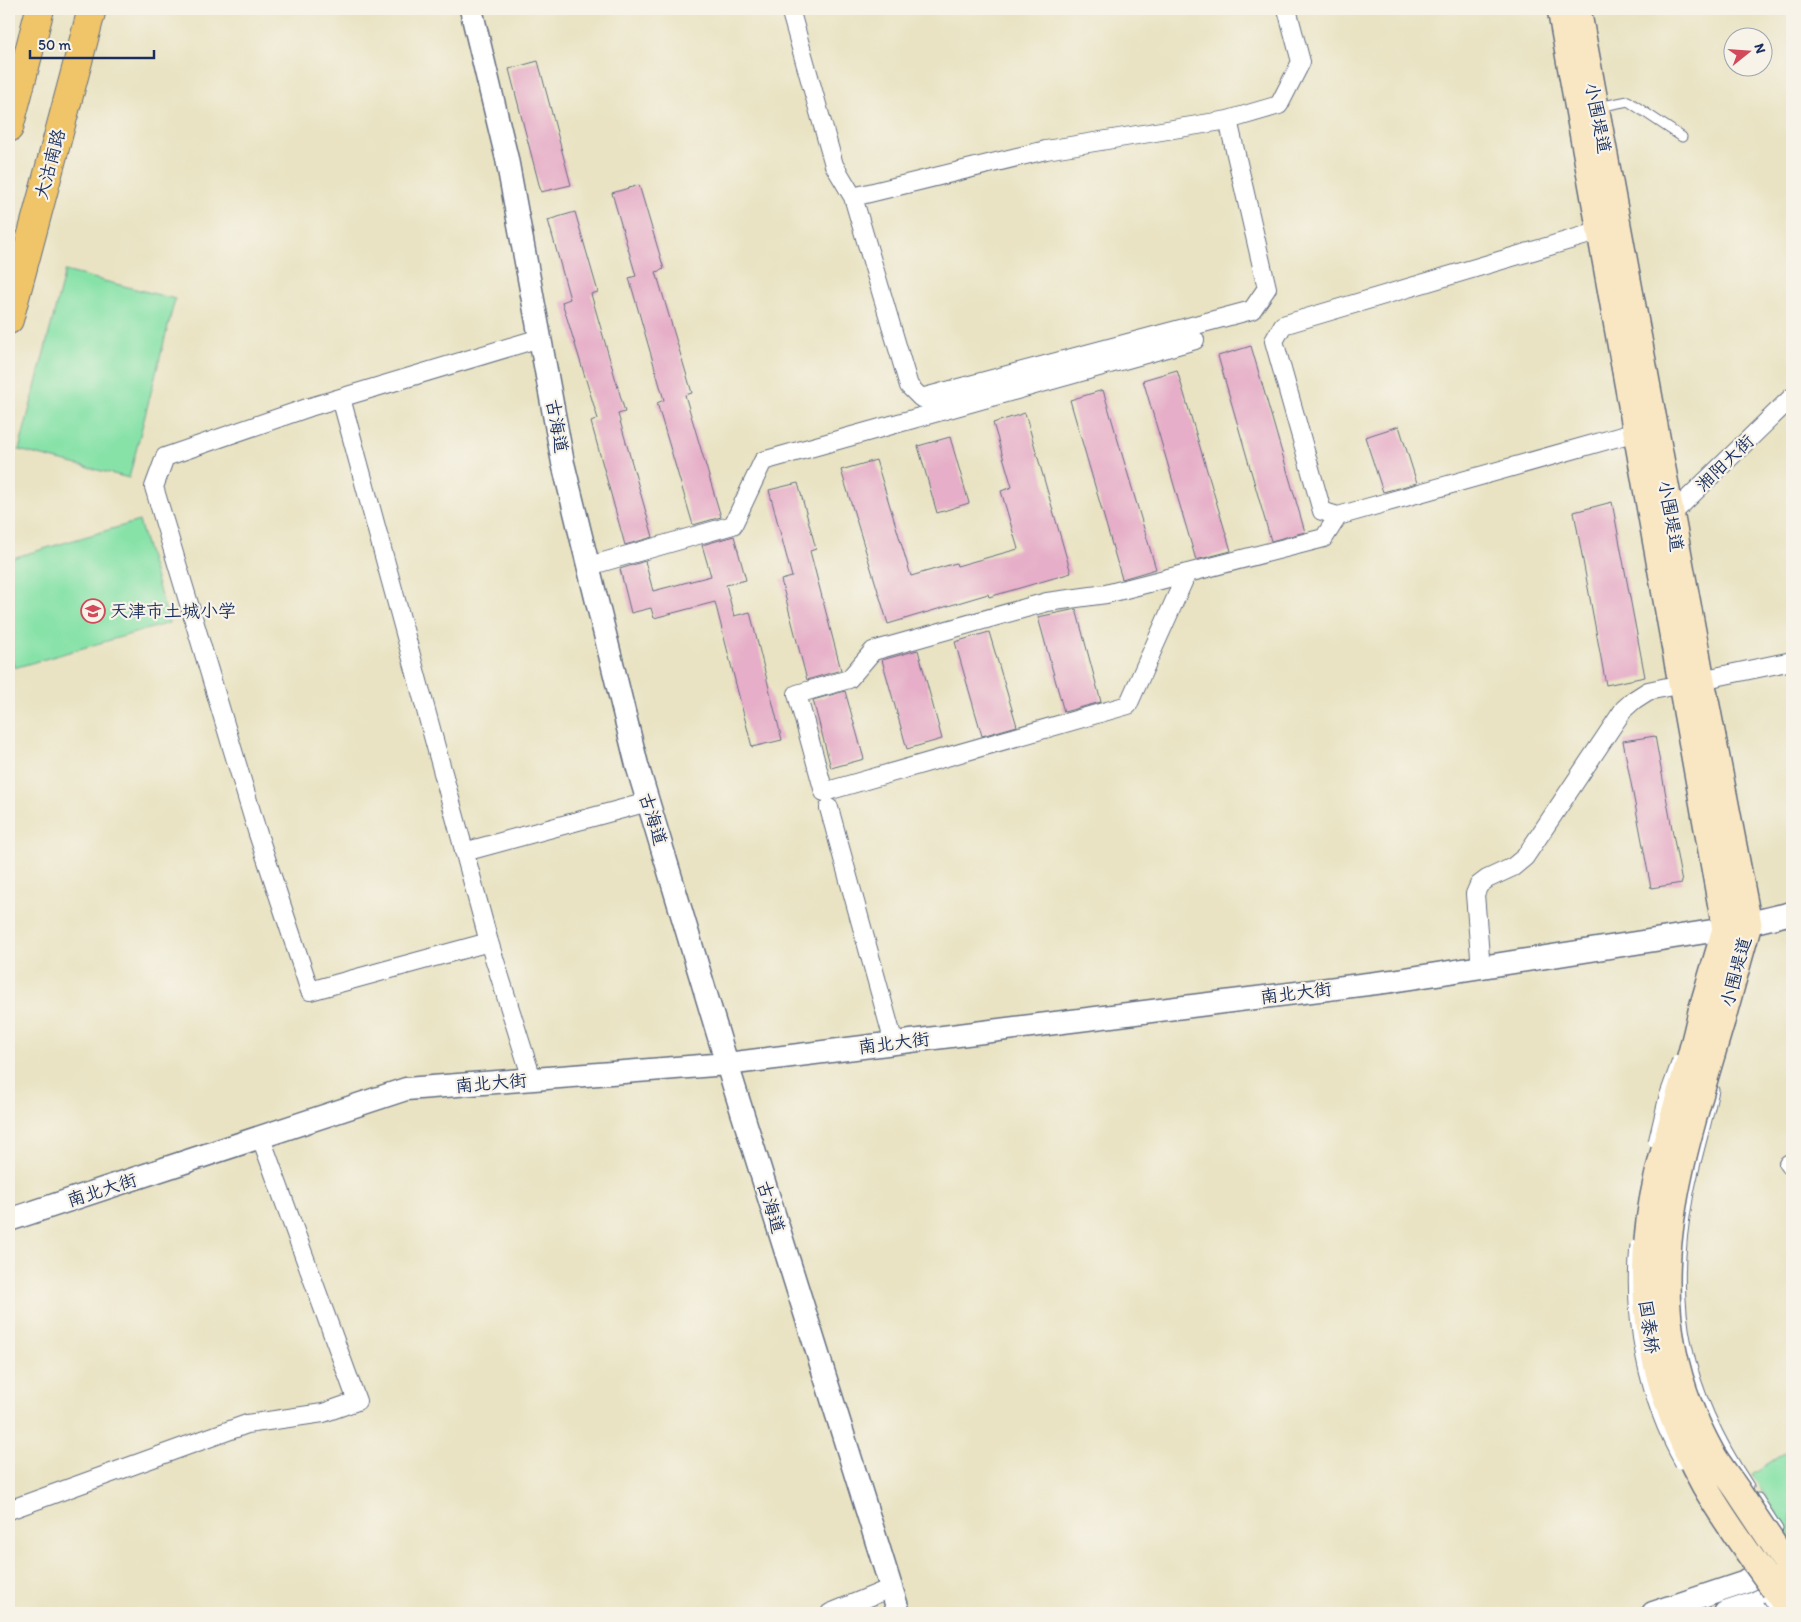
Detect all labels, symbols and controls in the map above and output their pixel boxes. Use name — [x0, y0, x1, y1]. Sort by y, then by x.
scale bar — [30, 28, 154, 60]
north arrow — [1724, 28, 1774, 78]
text: 50 m — [38, 36, 71, 54]
text: N — [1750, 41, 1769, 55]
street label: 小围堤道 — [1580, 81, 1616, 155]
street label: 大沽南路 — [30, 126, 70, 202]
street label: 古海道 — [541, 398, 573, 454]
street label: 湘阳大街 — [1691, 430, 1759, 496]
street label: 小围堤道 — [1654, 479, 1688, 553]
school or university icon: 天津市土城小学 — [80, 598, 106, 624]
place label: 天津市土城小学 — [110, 600, 236, 622]
street label: 古海道 — [635, 790, 671, 848]
street label: 小围堤道 — [1716, 934, 1756, 1010]
street label: 南北大街 — [1259, 978, 1333, 1008]
street label: 南北大街 — [857, 1028, 931, 1058]
street label: 南北大街 — [454, 1069, 528, 1097]
street label: 南北大街 — [64, 1168, 140, 1212]
street label: 古海道 — [753, 1178, 789, 1236]
street label: 国泰桥 — [1634, 1299, 1664, 1355]

